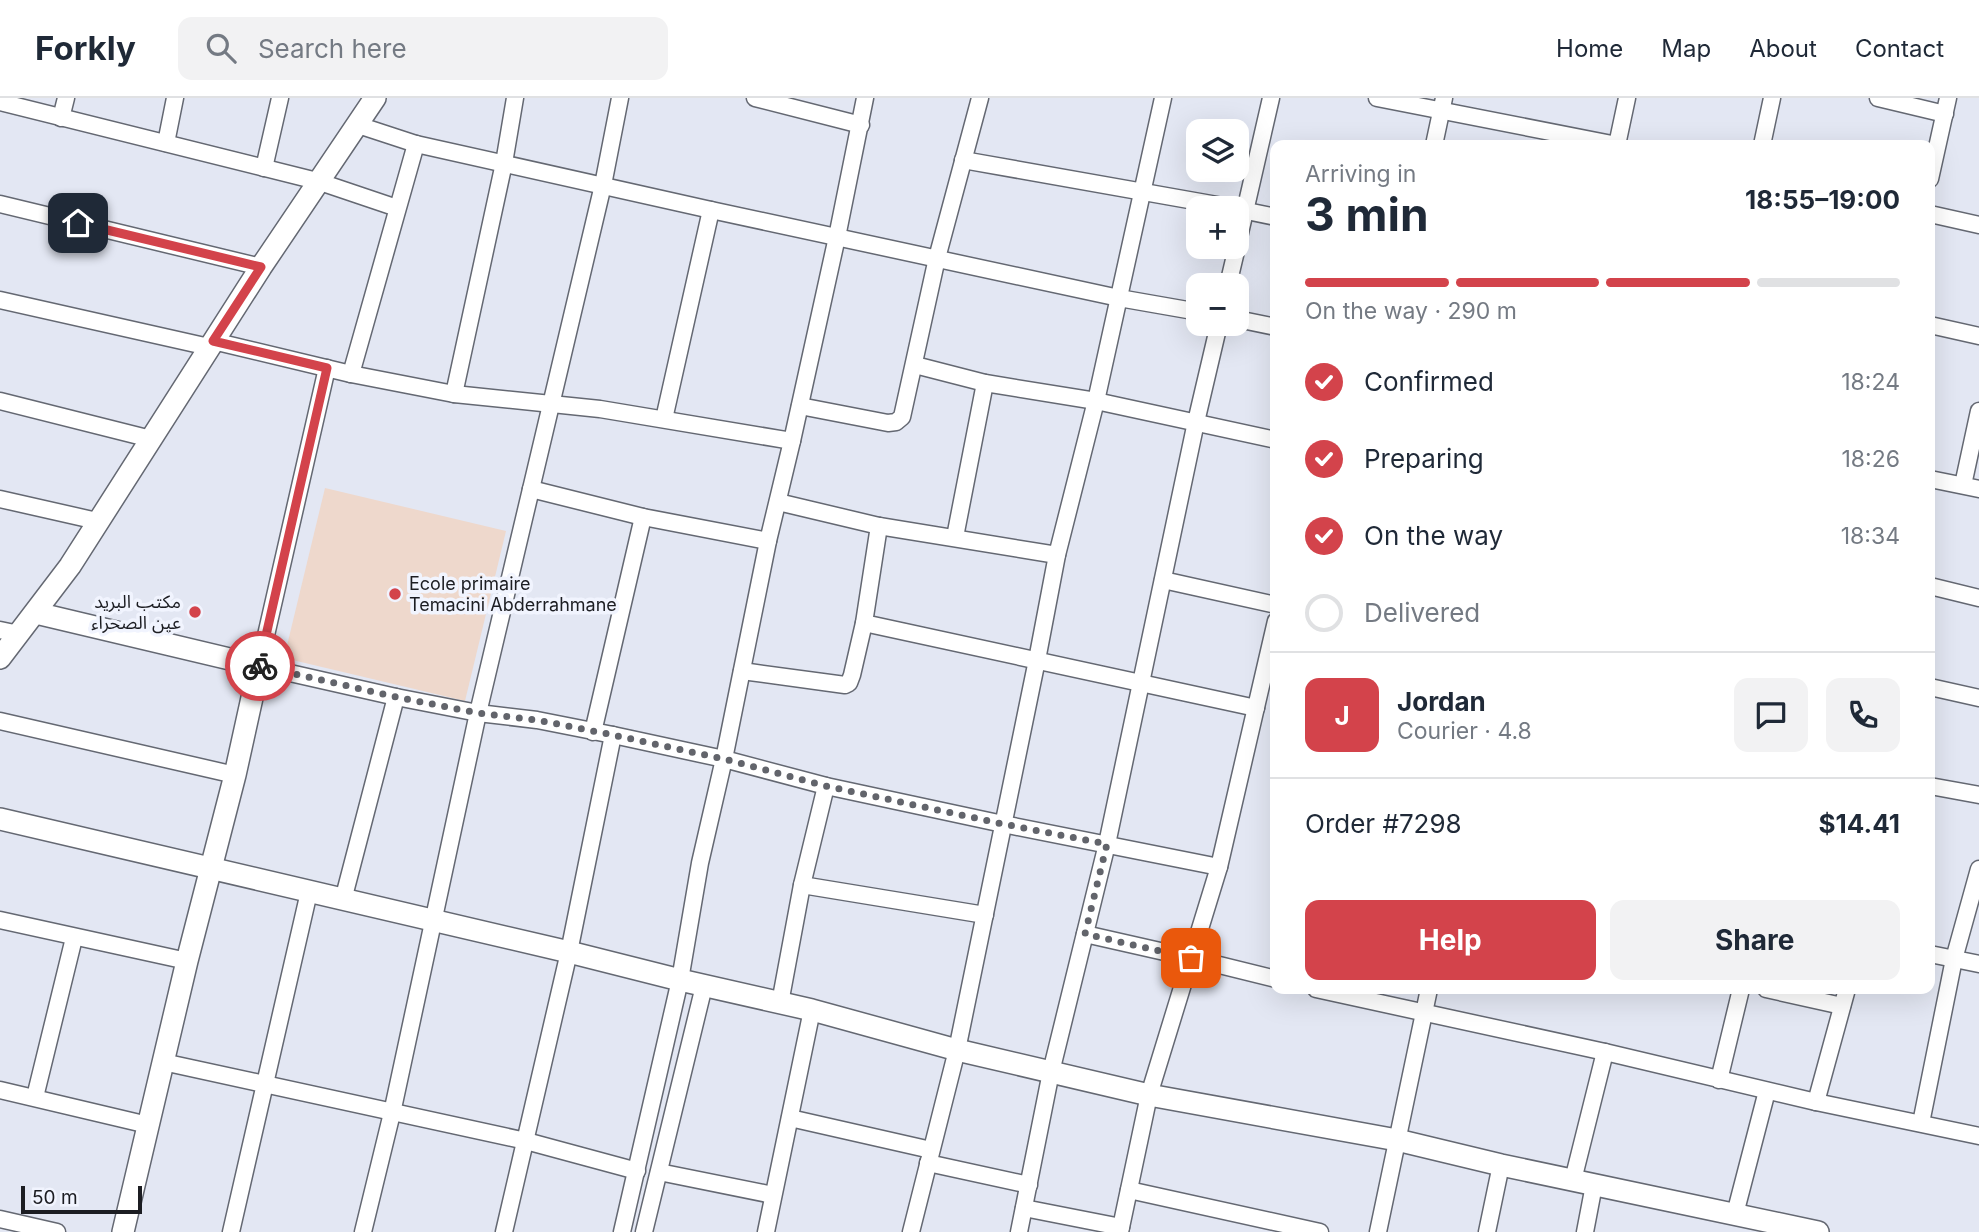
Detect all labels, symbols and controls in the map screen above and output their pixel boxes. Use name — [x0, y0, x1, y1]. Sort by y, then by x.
search box — [178, 17, 668, 80]
text: Forkly — [35, 28, 136, 68]
icon: search — [202, 29, 240, 67]
text: Search here — [258, 33, 407, 64]
text: Home — [1556, 34, 1623, 63]
text: Map — [1661, 34, 1711, 63]
text: About — [1749, 34, 1817, 63]
text: Contact — [1855, 34, 1944, 63]
map controls — [1186, 119, 1249, 336]
button: layers — [1186, 119, 1249, 182]
text: Arriving in — [1305, 160, 1416, 188]
text: 18:55–19:00 — [1745, 184, 1900, 215]
text: 3 min — [1305, 186, 1429, 242]
pin — [48, 193, 108, 253]
button: + — [1186, 196, 1249, 259]
icon: home — [59, 204, 97, 242]
button: − — [1186, 273, 1249, 336]
text: On the way · 290 m — [1305, 297, 1517, 325]
icon: check — [1305, 363, 1343, 401]
text: Confirmed — [1364, 366, 1494, 397]
text: 18:24 — [1841, 368, 1900, 396]
icon: check — [1305, 440, 1343, 478]
text: Preparing — [1364, 443, 1484, 474]
text: 18:26 — [1842, 445, 1900, 473]
icon: check — [1305, 517, 1343, 555]
text: On the way — [1364, 520, 1503, 551]
text: 18:34 — [1841, 522, 1900, 550]
place label: Ecole primaire Temacini Abderrahmane — [409, 573, 617, 615]
marker: Ecole primaire Temacini Abderrahmane — [387, 586, 403, 602]
place label: مكتب البريد عين الصحراء — [91, 591, 181, 634]
text: Delivered — [1364, 597, 1480, 628]
marker: مكتب البريد عين الصحراء — [187, 604, 203, 620]
courier — [225, 631, 295, 701]
icon: bike — [241, 647, 279, 685]
button: chat — [1734, 678, 1808, 752]
button: phone — [1826, 678, 1900, 752]
text: Jordan — [1397, 686, 1486, 717]
text: J — [1334, 700, 1350, 731]
text: Courier · 4.8 — [1397, 717, 1532, 745]
text: Order #7298 — [1305, 808, 1462, 839]
text: $14.41 — [1819, 808, 1900, 839]
button: Help — [1305, 900, 1596, 980]
button: Share — [1610, 900, 1900, 980]
pin — [1161, 928, 1221, 988]
icon: bag — [1172, 939, 1210, 977]
scale bar — [21, 1183, 142, 1215]
text: 50 m — [32, 1186, 78, 1209]

